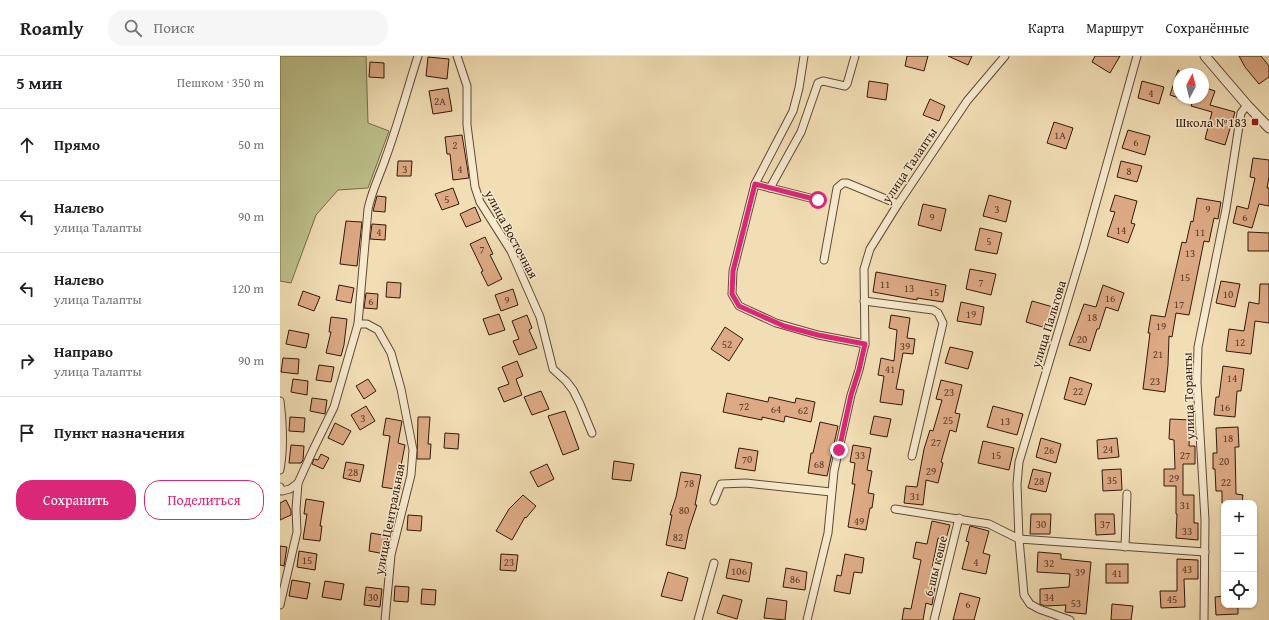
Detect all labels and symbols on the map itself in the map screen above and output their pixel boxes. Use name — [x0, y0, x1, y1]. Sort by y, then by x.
north arrow — [1173, 68, 1209, 104]
house number: 4 — [1148, 85, 1154, 101]
house number: 2А — [434, 93, 446, 109]
place label: Школа №183 — [1175, 113, 1247, 132]
marker: Школа №183 — [1250, 117, 1260, 127]
street label: улица Талапты — [877, 124, 942, 208]
house number: 1А — [1054, 127, 1066, 143]
house number: 6 — [1133, 134, 1139, 150]
house number: 2 — [452, 137, 458, 153]
house number: 3 — [402, 161, 408, 177]
house number: 4 — [457, 161, 463, 177]
house number: 8 — [1126, 163, 1132, 179]
street label: улица Восточная — [480, 186, 543, 282]
house number: 5 — [444, 191, 450, 207]
route start — [809, 191, 827, 209]
house number: 3 — [994, 201, 1000, 217]
house number: 9 — [1205, 201, 1211, 217]
house number: 9 — [929, 209, 935, 225]
house number: 6 — [1242, 209, 1248, 225]
house number: 14 — [1116, 222, 1126, 238]
house number: 4 — [376, 224, 382, 240]
house number: 11 — [1195, 224, 1205, 240]
house number: 5 — [986, 233, 992, 249]
house number: 7 — [479, 241, 485, 257]
house number: 13 — [1185, 245, 1195, 261]
house number: 15 — [1180, 269, 1190, 285]
house number: 7 — [978, 274, 984, 290]
house number: 11 — [880, 276, 890, 292]
street label: улица Пальгова — [1026, 277, 1071, 371]
house number: 13 — [904, 280, 914, 296]
house number: 15 — [929, 284, 939, 300]
house number: 10 — [1223, 286, 1233, 302]
house number: 16 — [1105, 290, 1115, 306]
house number: 9 — [504, 292, 510, 308]
house number: 6 — [368, 293, 374, 309]
house number: 17 — [1174, 296, 1184, 312]
house number: 19 — [966, 306, 976, 322]
house number: 18 — [1087, 309, 1097, 325]
house number: 19 — [1156, 318, 1166, 334]
house number: 20 — [1077, 331, 1087, 347]
house number: 12 — [1235, 334, 1245, 350]
house number: 52 — [722, 336, 732, 352]
house number: 39 — [900, 338, 910, 354]
house number: 21 — [1153, 346, 1163, 362]
street label: улица Торангы — [1177, 352, 1200, 441]
house number: 41 — [885, 361, 895, 377]
house number: 14 — [1227, 370, 1237, 386]
house number: 23 — [1150, 373, 1160, 389]
house number: 22 — [1073, 383, 1083, 399]
house number: 23 — [944, 384, 954, 400]
house number: 72 — [739, 398, 749, 414]
house number: 16 — [1220, 399, 1230, 415]
house number: 64 — [771, 401, 781, 417]
house number: 62 — [798, 402, 808, 418]
house number: 3 — [360, 410, 366, 426]
house number: 25 — [943, 412, 953, 428]
house number: 13 — [1000, 413, 1010, 429]
house number: 18 — [1223, 430, 1233, 446]
house number: 27 — [931, 434, 941, 450]
route end — [830, 441, 848, 459]
house number: 24 — [1103, 441, 1113, 457]
house number: 26 — [1044, 442, 1054, 458]
house number: 33 — [855, 447, 865, 463]
house number: 15 — [991, 447, 1001, 463]
house number: 27 — [1180, 447, 1190, 463]
house number: 70 — [742, 451, 752, 467]
house number: 20 — [1219, 453, 1229, 469]
house number: 68 — [814, 456, 824, 472]
street label: улица Центральная — [369, 461, 410, 577]
house number: 29 — [926, 463, 936, 479]
house number: 28 — [348, 464, 358, 480]
house number: 29 — [1169, 470, 1179, 486]
house number: 35 — [1107, 472, 1117, 488]
house number: 28 — [1034, 473, 1044, 489]
house number: 22 — [1221, 474, 1231, 490]
house number: 78 — [684, 475, 694, 491]
house number: 31 — [910, 488, 920, 504]
house number: 31 — [1180, 497, 1190, 513]
house number: 80 — [679, 502, 689, 518]
house number: 49 — [854, 513, 864, 529]
house number: 30 — [1036, 516, 1046, 532]
house number: 37 — [1100, 516, 1110, 532]
house number: 33 — [1182, 523, 1192, 539]
house number: 82 — [673, 529, 683, 545]
street label: 6-шы көше — [919, 534, 952, 598]
house number: 15 — [302, 552, 312, 568]
house number: 23 — [504, 554, 514, 570]
house number: 4 — [973, 554, 979, 570]
house number: 32 — [1044, 555, 1054, 571]
house number: 43 — [1182, 561, 1192, 577]
house number: 106 — [731, 563, 747, 579]
house number: 39 — [1075, 564, 1085, 580]
house number: 41 — [1112, 565, 1122, 581]
house number: 86 — [790, 571, 800, 587]
house number: 30 — [368, 589, 378, 605]
house number: 34 — [1044, 589, 1054, 605]
house number: 45 — [1167, 591, 1177, 607]
house number: 53 — [1071, 595, 1081, 611]
house number: 6 — [965, 596, 971, 612]

